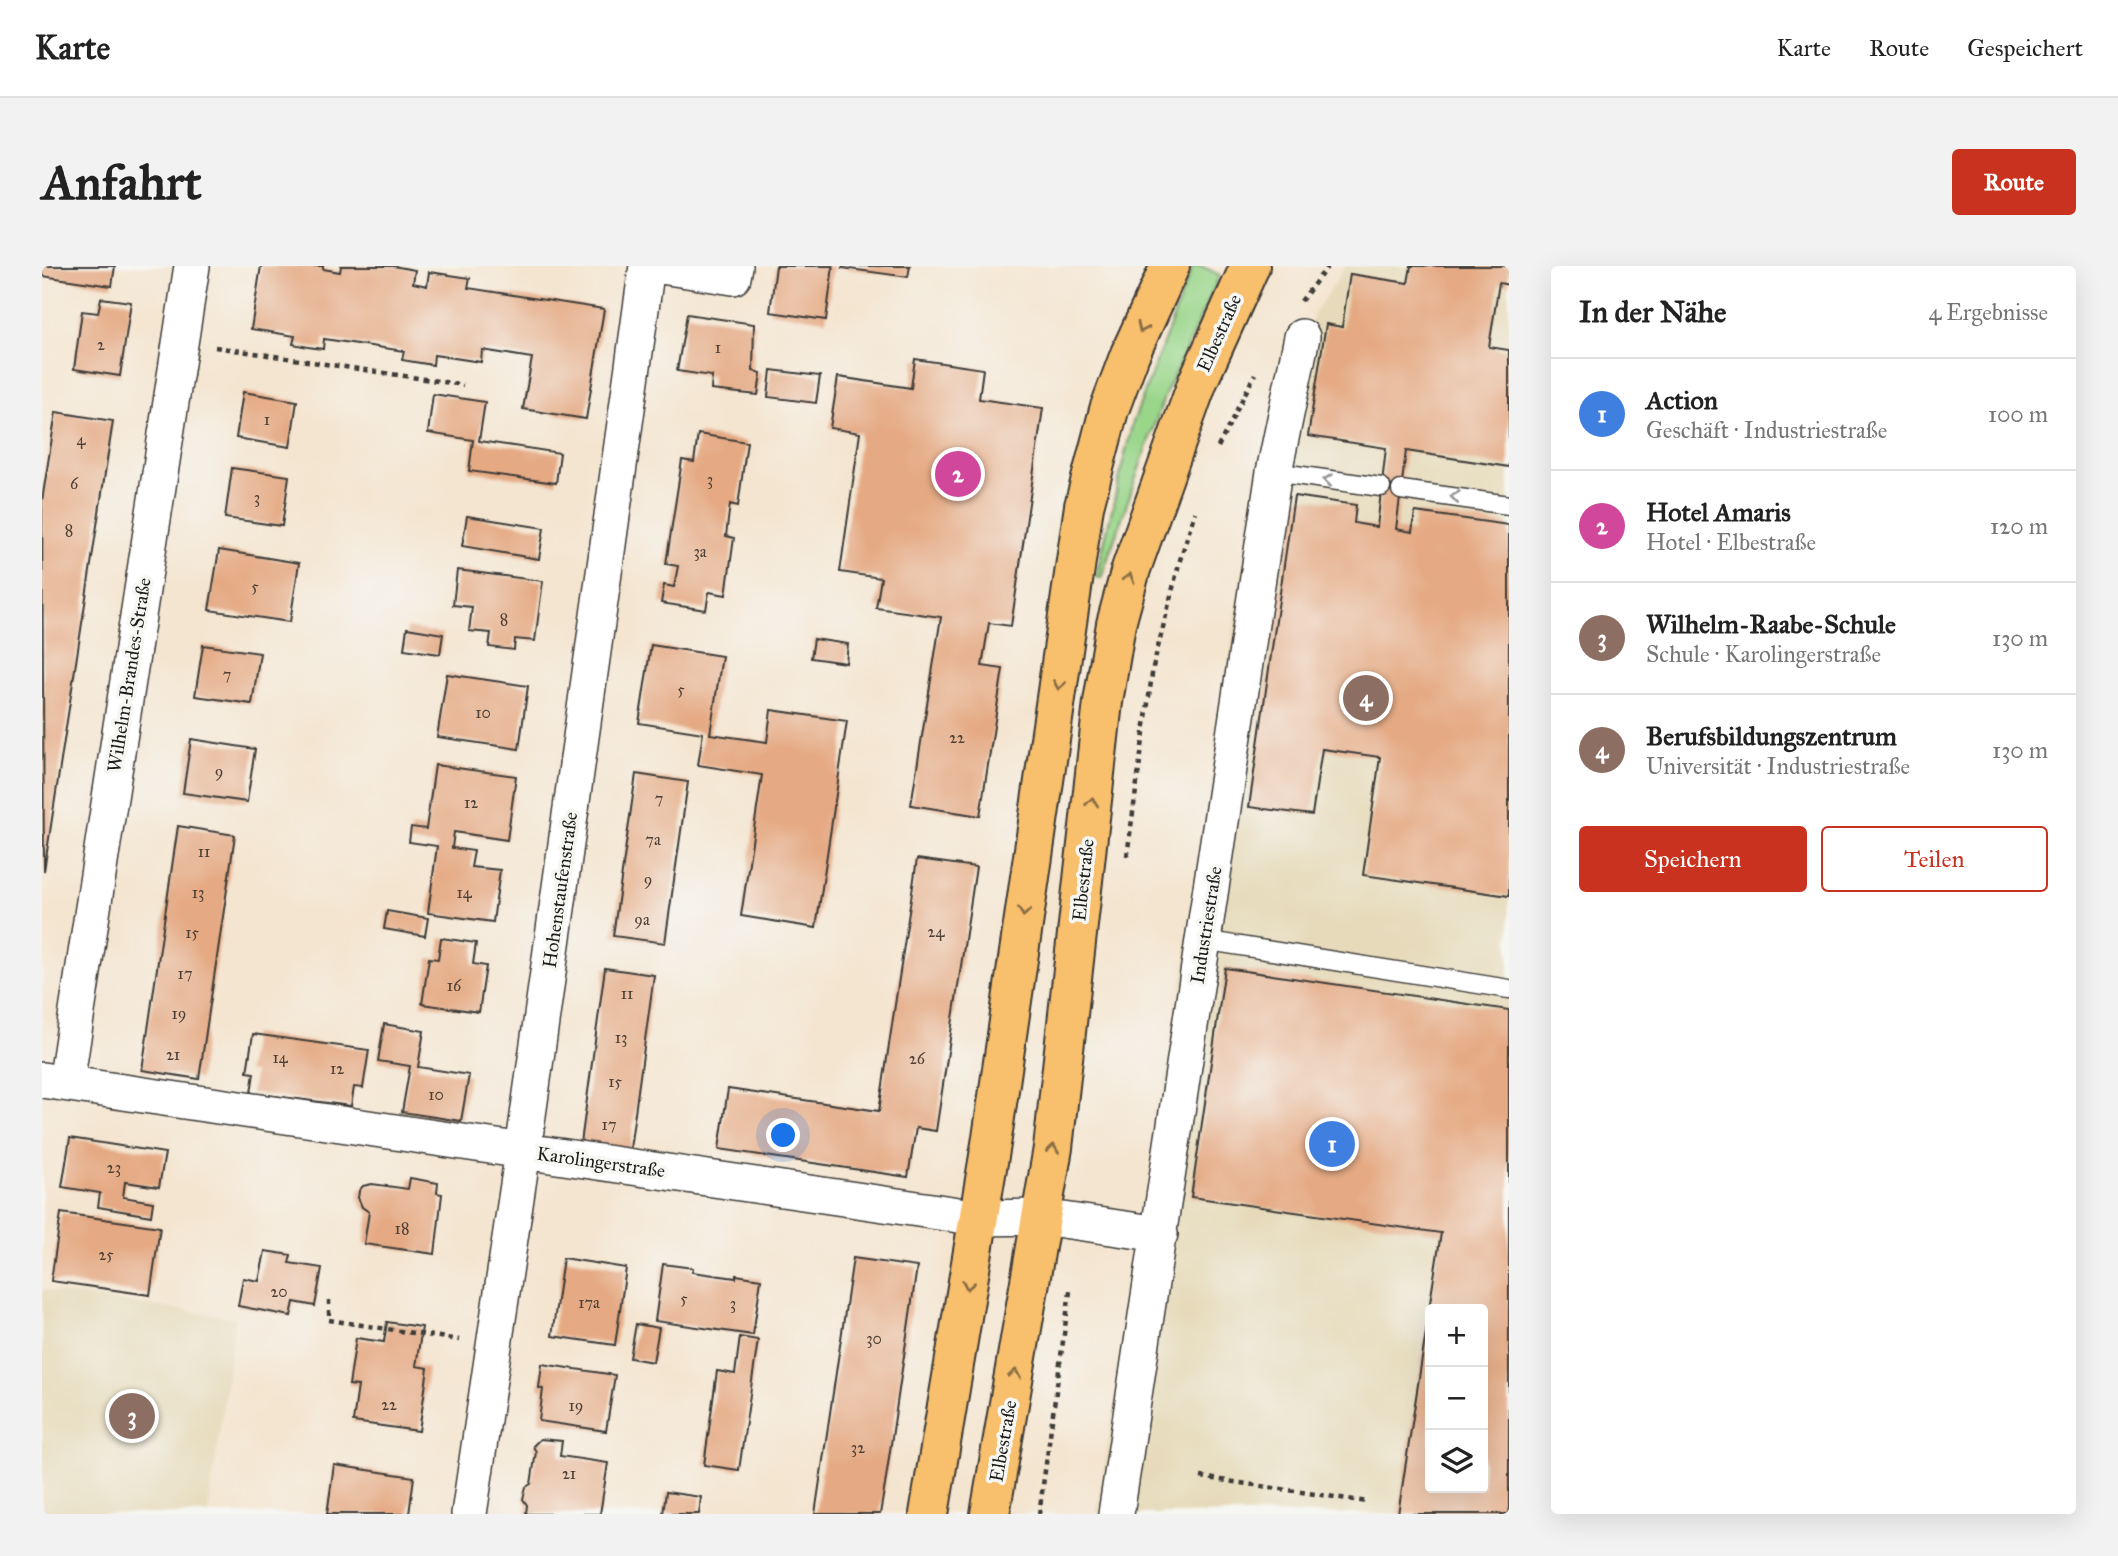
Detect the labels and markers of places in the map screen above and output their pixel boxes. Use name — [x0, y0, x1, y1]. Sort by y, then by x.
pin: 2 — [935, 448, 981, 500]
pin: 4 — [1343, 672, 1389, 724]
pin: 1 — [1309, 1118, 1355, 1170]
pin: 3 — [109, 1390, 155, 1442]

